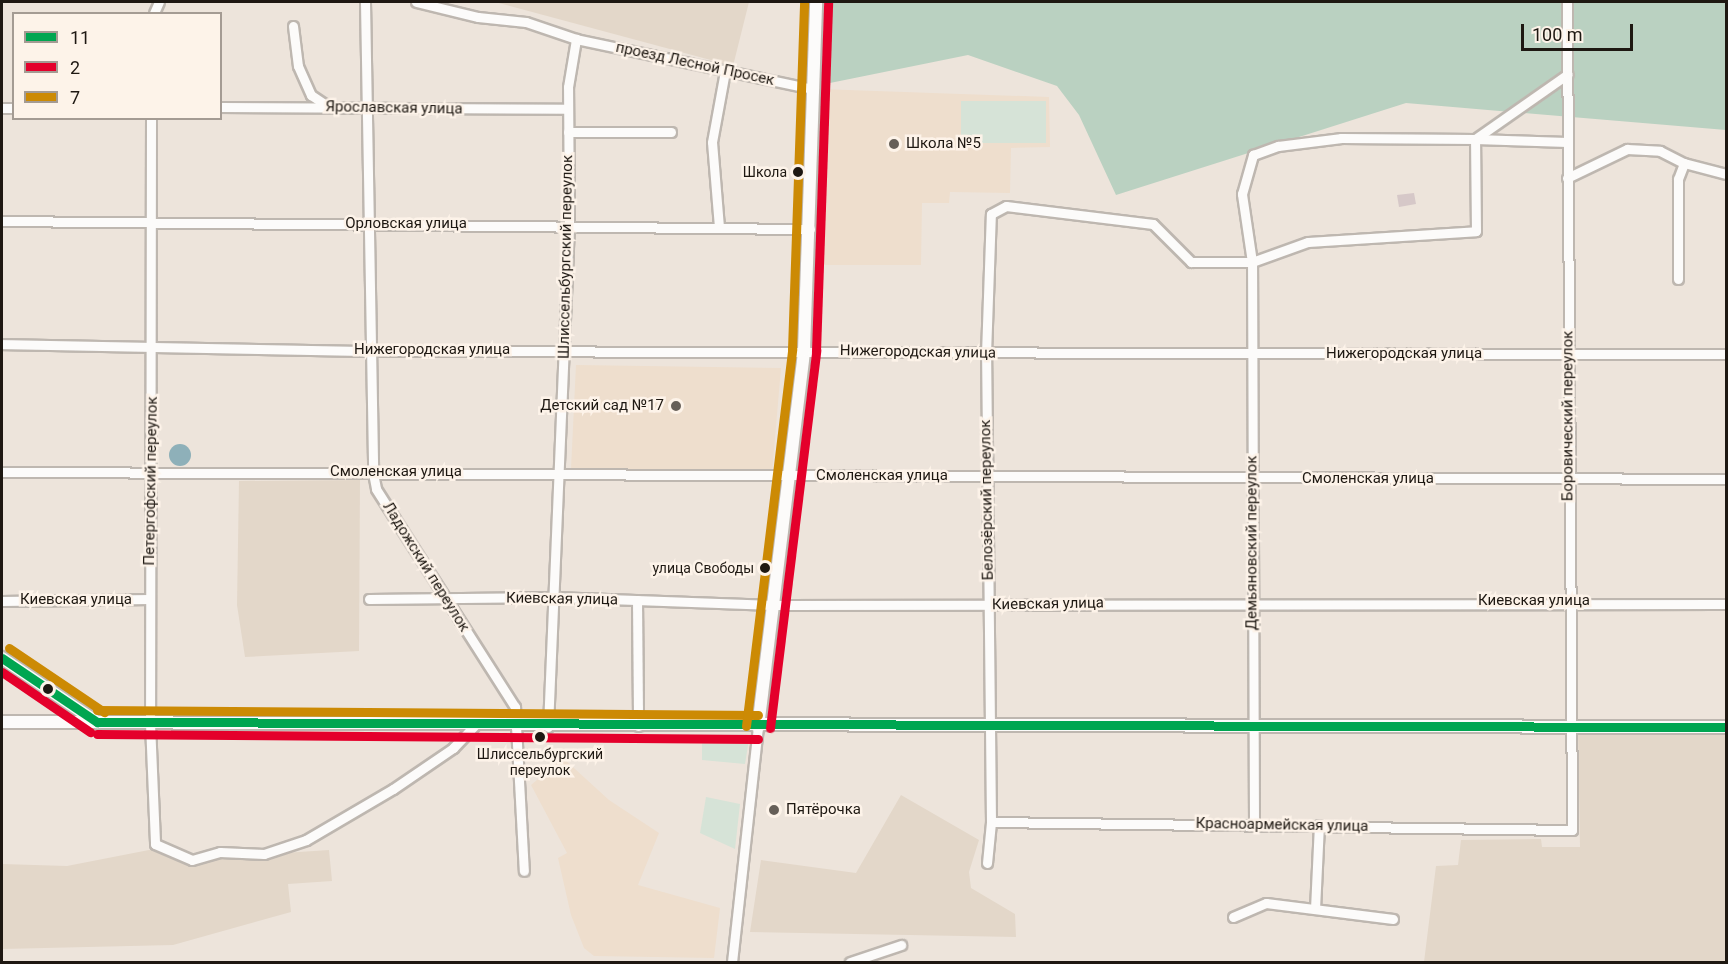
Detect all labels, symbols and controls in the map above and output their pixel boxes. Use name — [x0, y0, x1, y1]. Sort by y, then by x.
legend — [12, 12, 222, 120]
scale bar — [1524, 12, 1636, 50]
text: 100 m — [1532, 24, 1583, 45]
text: 11 — [70, 27, 90, 48]
street label: проезд Лесной Просек — [614, 38, 776, 90]
text: 2 — [70, 57, 80, 78]
text: 7 — [70, 87, 80, 108]
street label: Ярославская улица — [325, 98, 463, 118]
place label: Школа №5 — [906, 135, 981, 153]
marker: Школа №5 — [887, 137, 901, 151]
street label: Шлиссельбургский переулок — [555, 155, 577, 359]
place label: Школа — [743, 164, 787, 180]
marker: Школа — [792, 166, 804, 178]
street label: Орловская улица — [345, 215, 467, 233]
street label: Боровический переулок — [1559, 331, 1577, 501]
street label: Нижегородская улица — [354, 341, 510, 359]
street label: Нижегородская улица — [840, 342, 996, 362]
street label: Нижегородская улица — [1326, 345, 1482, 363]
street label: Петергофский переулок — [141, 396, 161, 566]
place label: Детский сад №17 — [540, 397, 664, 415]
marker: Детский сад №17 — [669, 399, 683, 413]
street label: Белозёрский переулок — [977, 420, 997, 580]
street label: Демьяновский переулок — [1243, 456, 1261, 630]
street label: Смоленская улица — [330, 463, 462, 481]
street label: Смоленская улица — [816, 467, 948, 485]
street label: Смоленская улица — [1302, 470, 1434, 488]
street label: Ладожский переулок — [379, 499, 473, 635]
place label: улица Свободы — [652, 560, 754, 576]
marker: улица Свободы — [759, 562, 771, 574]
street label: Киевская улица — [506, 589, 618, 609]
street label: Киевская улица — [20, 591, 132, 609]
street label: Киевская улица — [1478, 592, 1590, 610]
street label: Киевская улица — [992, 594, 1104, 614]
unlabelled marker — [42, 683, 54, 695]
marker: Шлиссельбургский переулок — [534, 731, 546, 743]
place label: Шлиссельбургский переулок — [477, 746, 603, 778]
place label: Пятёрочка — [786, 801, 861, 819]
marker: Пятёрочка — [767, 803, 781, 817]
street label: Красноармейская улица — [1196, 814, 1368, 836]

